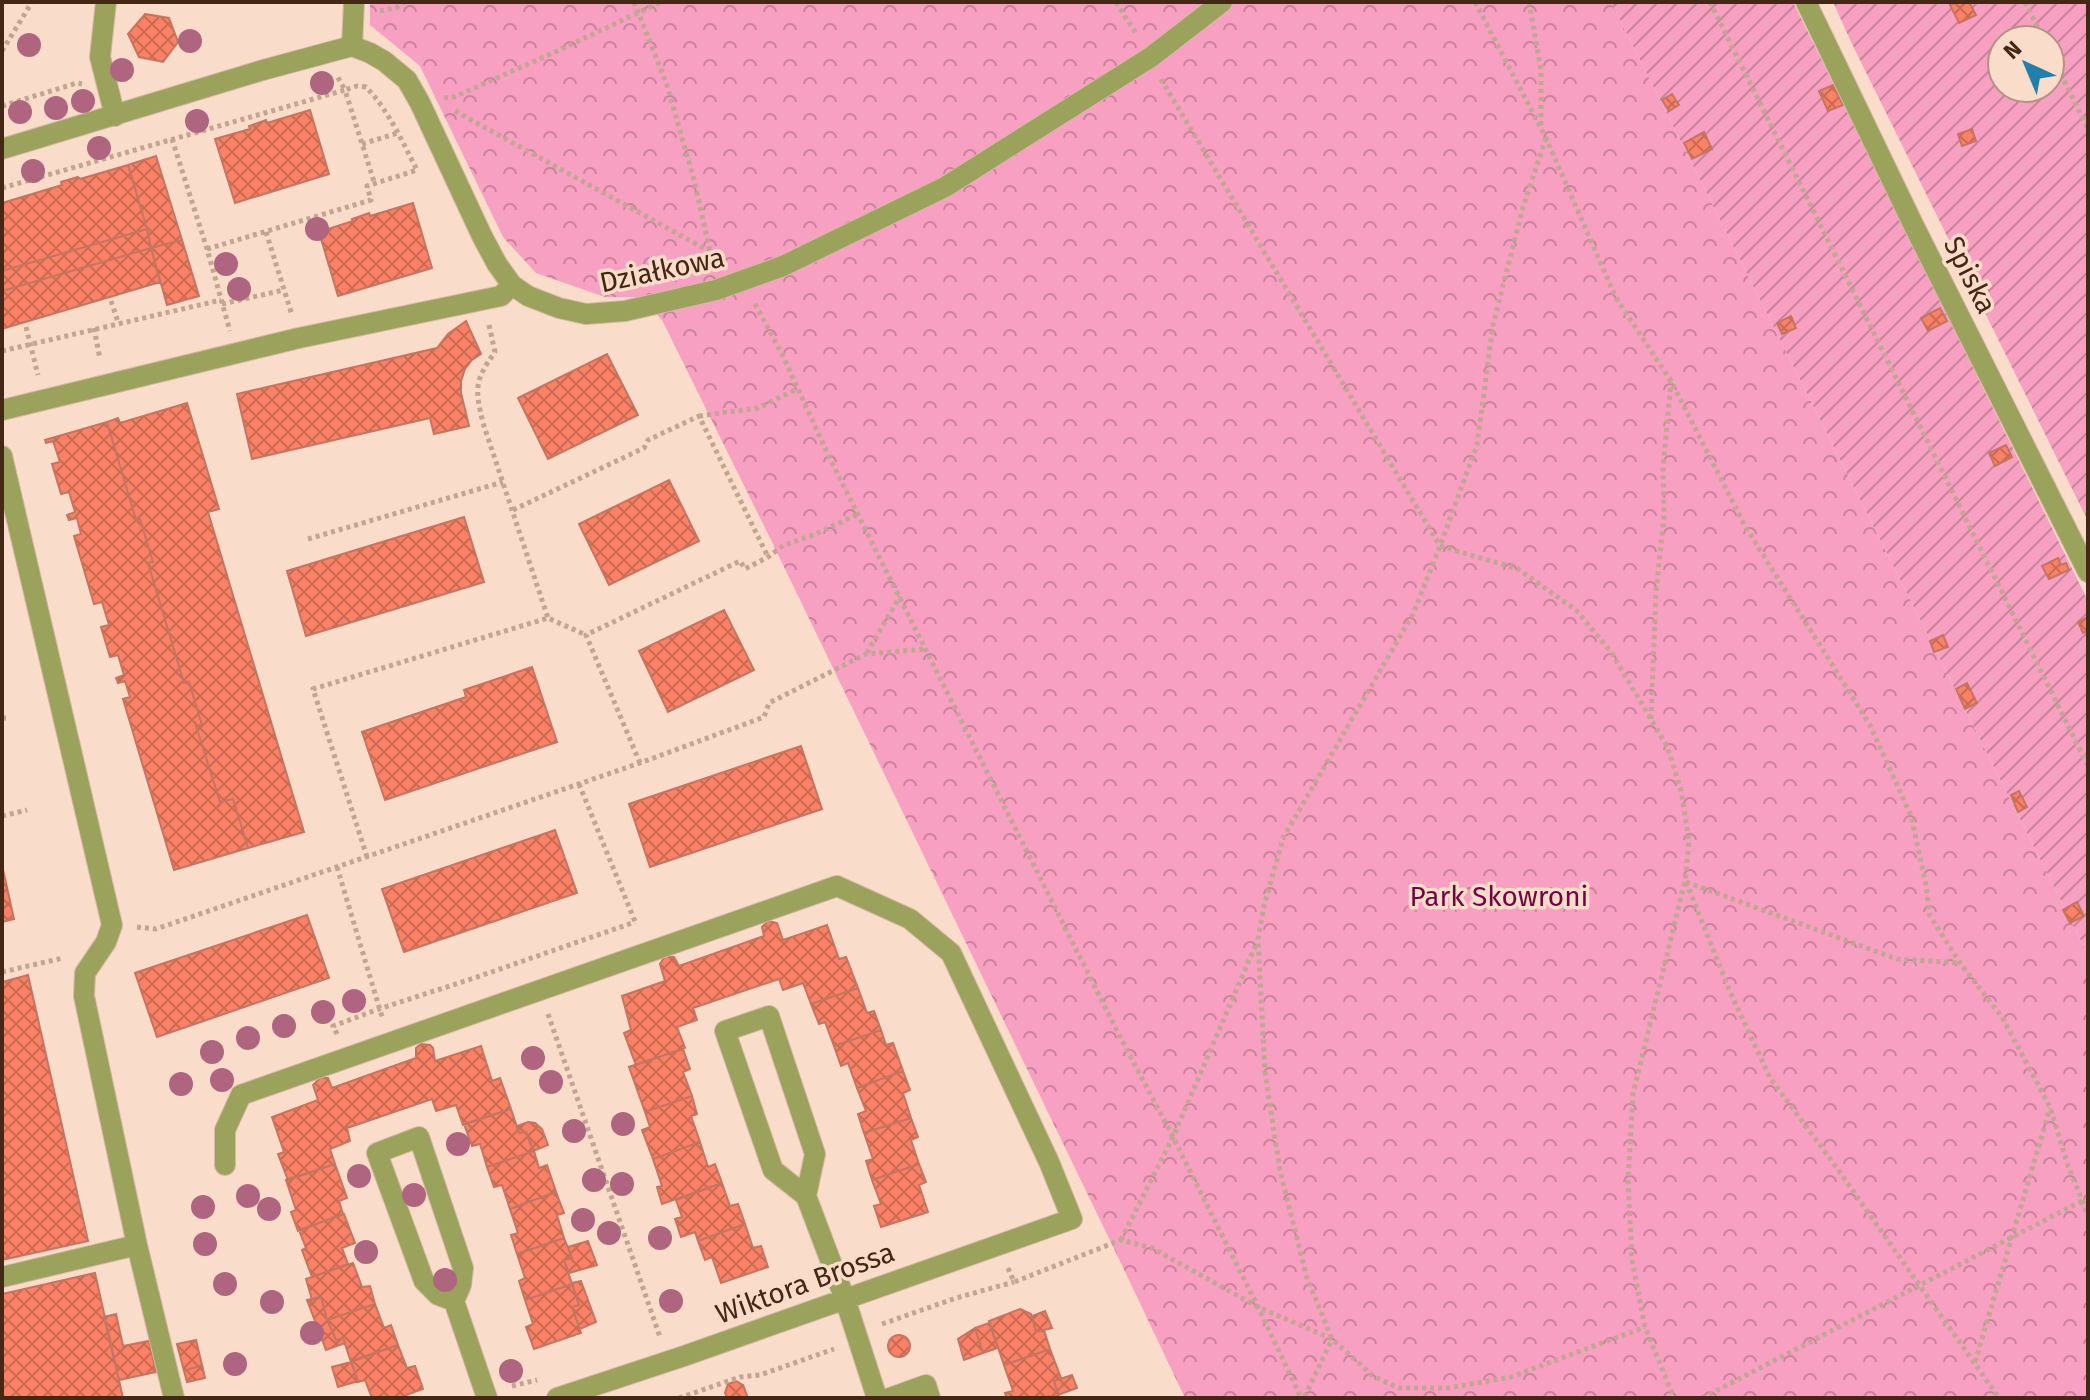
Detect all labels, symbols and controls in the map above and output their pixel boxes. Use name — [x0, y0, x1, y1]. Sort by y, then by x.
north arrow — [1986, 24, 2066, 104]
text: N — [1998, 35, 2027, 65]
street label: Spiska — [1937, 231, 2003, 319]
street label: Działkowa — [596, 241, 728, 299]
park label: Park Skowroni — [1410, 880, 1588, 913]
street label: Wiktora Brossa — [711, 1235, 899, 1331]

